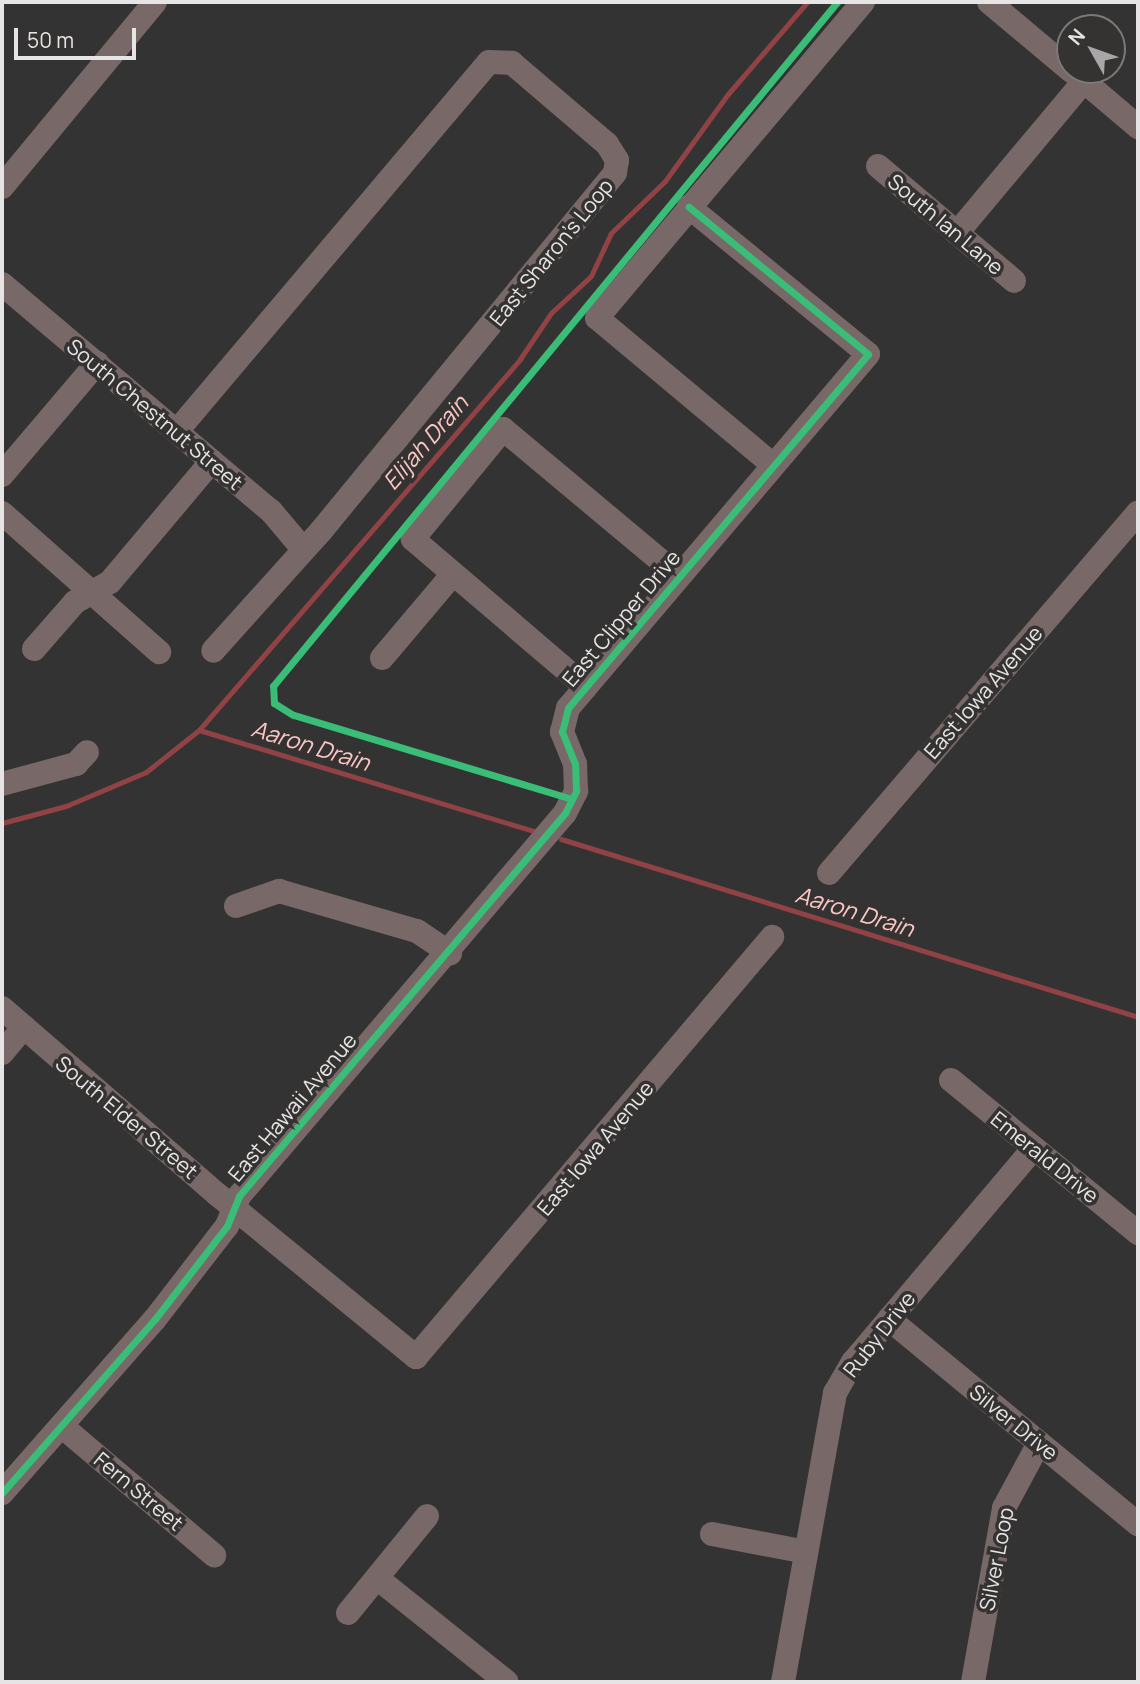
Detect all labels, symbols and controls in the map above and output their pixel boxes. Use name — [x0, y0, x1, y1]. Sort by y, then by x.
scale bar — [18, 14, 140, 58]
north arrow — [1056, 14, 1126, 84]
text: N — [1062, 23, 1091, 50]
text: 50 m — [27, 26, 74, 54]
street label: South Ian Lane — [883, 168, 1009, 280]
street label: East Sharon's Loop — [484, 173, 618, 331]
street label: South Chestnut Street — [62, 333, 248, 495]
water label: Elijah Drain — [377, 389, 473, 495]
street label: East Clipper Drive — [557, 545, 685, 691]
street label: East Iowa Avenue — [919, 621, 1047, 763]
water label: Aaron Drain — [248, 714, 374, 776]
water label: Aaron Drain — [792, 880, 918, 942]
street label: East Hawaii Avenue — [223, 1028, 361, 1186]
street label: South Elder Street — [51, 1050, 203, 1184]
street label: East Iowa Avenue — [532, 1076, 658, 1220]
street label: Emerald Drive — [986, 1106, 1104, 1208]
street label: Ruby Drive — [838, 1286, 920, 1382]
street label: Silver Drive — [965, 1379, 1063, 1465]
street label: Fern Street — [89, 1446, 189, 1536]
street label: Silver Loop — [974, 1505, 1018, 1613]

